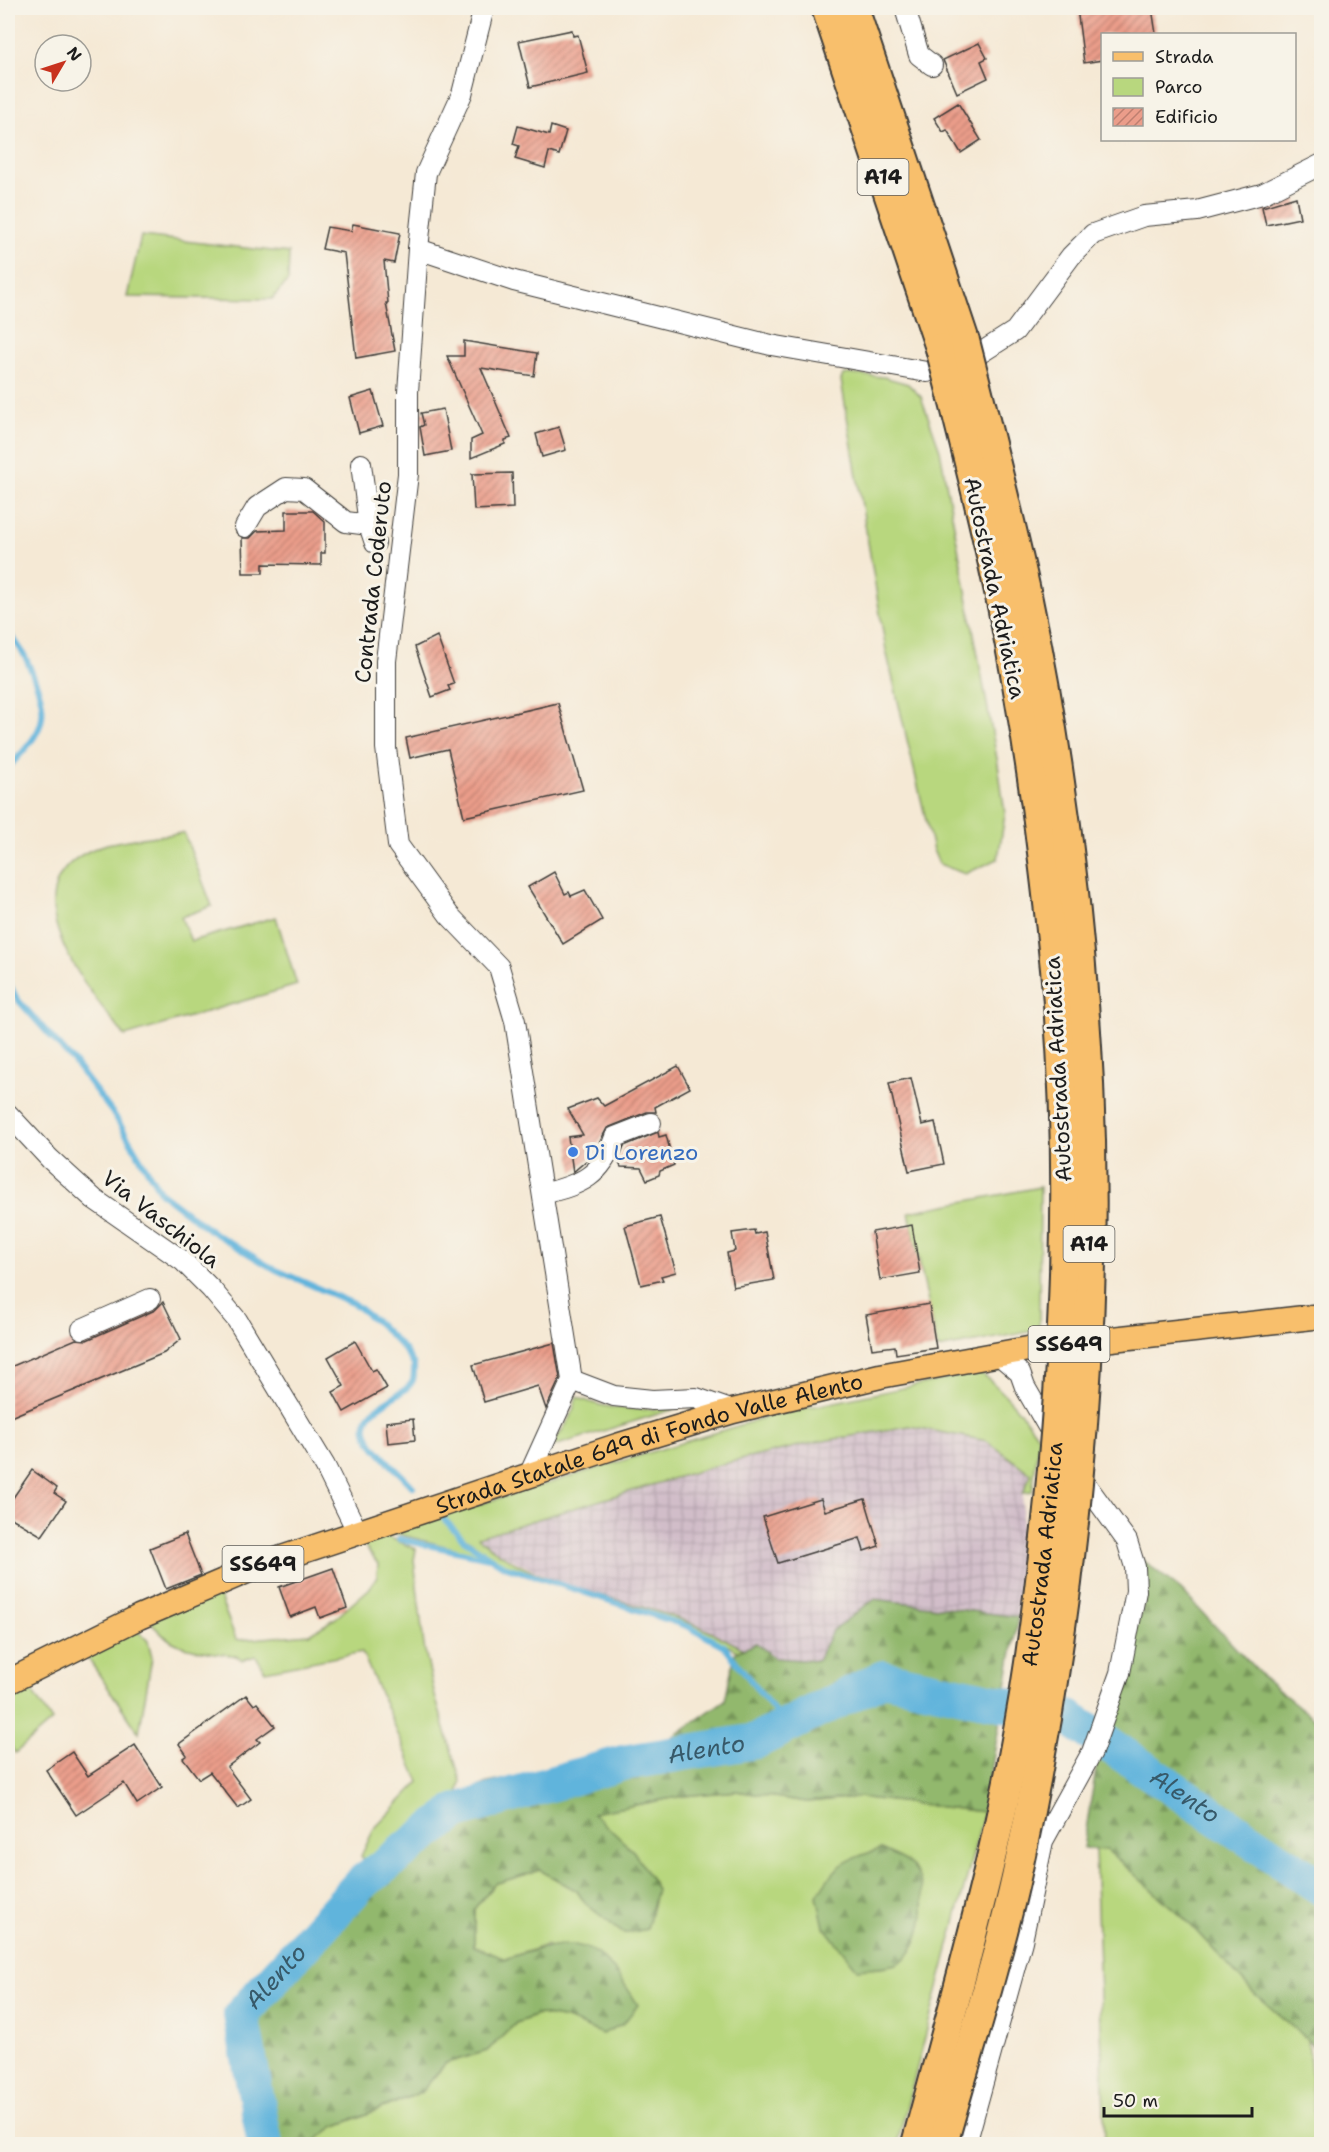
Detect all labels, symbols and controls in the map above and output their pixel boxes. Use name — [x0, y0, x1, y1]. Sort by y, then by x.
north arrow — [33, 33, 93, 93]
legend — [1101, 33, 1296, 141]
text: N — [62, 42, 86, 65]
text: Strada — [1155, 45, 1214, 69]
text: Parco — [1155, 75, 1203, 99]
text: Edificio — [1155, 105, 1218, 129]
road number: A14 — [858, 159, 908, 195]
street label: Autostrada Adriatica — [957, 475, 1033, 702]
street label: Contrada Coderuto — [348, 480, 398, 684]
street label: Autostrada Adriatica — [1038, 955, 1078, 1183]
place label: Di Lorenzo — [585, 1138, 698, 1167]
marker: Di Lorenzo — [566, 1145, 580, 1159]
street label: Via Vaschiola — [96, 1164, 226, 1275]
road number: A14 — [1064, 1226, 1114, 1262]
road number: SS649 — [1028, 1326, 1110, 1362]
street label: Strada Statale 649 di Fondo Valle Alento — [432, 1366, 866, 1520]
street label: Autostrada Adriatica — [1014, 1440, 1069, 1668]
road number: SS649 — [222, 1546, 304, 1582]
water label: Alento — [666, 1727, 747, 1771]
water label: Alento — [1144, 1761, 1226, 1831]
water label: Alento — [238, 1937, 314, 2016]
scale bar — [1104, 2080, 1252, 2118]
text: 50 m — [1113, 2089, 1158, 2113]

